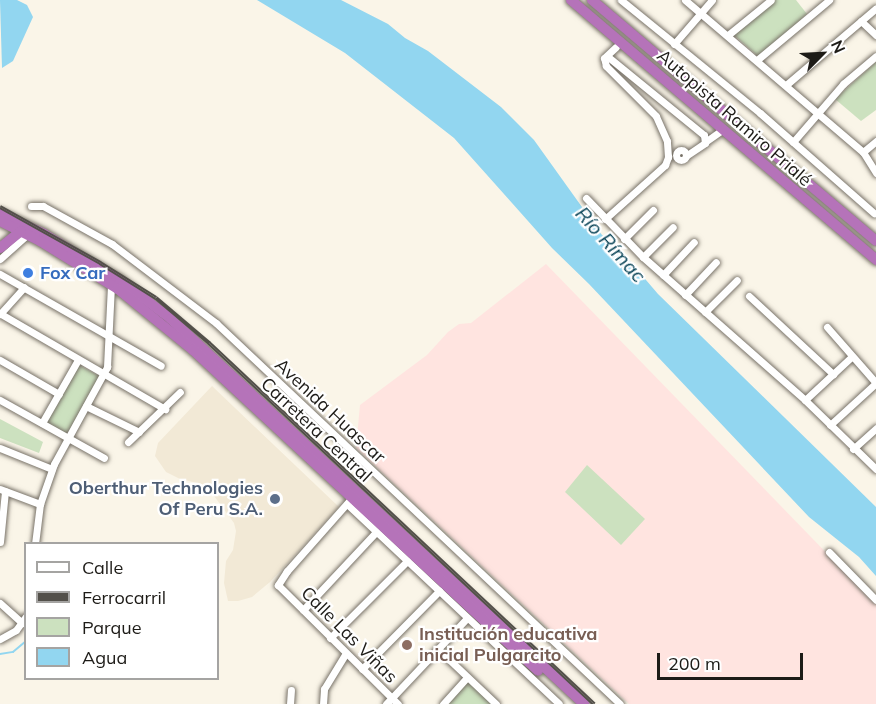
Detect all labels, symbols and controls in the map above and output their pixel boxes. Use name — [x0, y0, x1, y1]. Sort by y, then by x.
north arrow — [792, 24, 852, 84]
text: N — [827, 37, 850, 56]
street label: Autopista Ramiro Prialé — [652, 45, 816, 191]
water label: Río Rímac — [571, 201, 651, 287]
place label: Fox Car — [40, 262, 105, 284]
marker: Fox Car — [21, 266, 35, 280]
street label: Avenida Huascar — [270, 354, 390, 468]
street label: Carretera Central — [256, 373, 376, 487]
place label: Oberthur Technologies Of Peru S.A. — [69, 478, 263, 520]
marker: Oberthur Technologies Of Peru S.A. — [268, 492, 282, 506]
legend — [24, 542, 219, 680]
text: Calle — [82, 556, 123, 579]
street label: Calle Las Viñas — [296, 582, 402, 688]
text: Ferrocarril — [82, 586, 166, 609]
text: Parque — [82, 616, 141, 639]
place label: Institución educativa inicial Pulgarcito — [419, 624, 597, 666]
marker: Institución educativa inicial Pulgarcito — [400, 638, 414, 652]
scale bar — [660, 641, 806, 679]
text: Agua — [82, 646, 127, 669]
text: 200 m — [668, 652, 721, 675]

